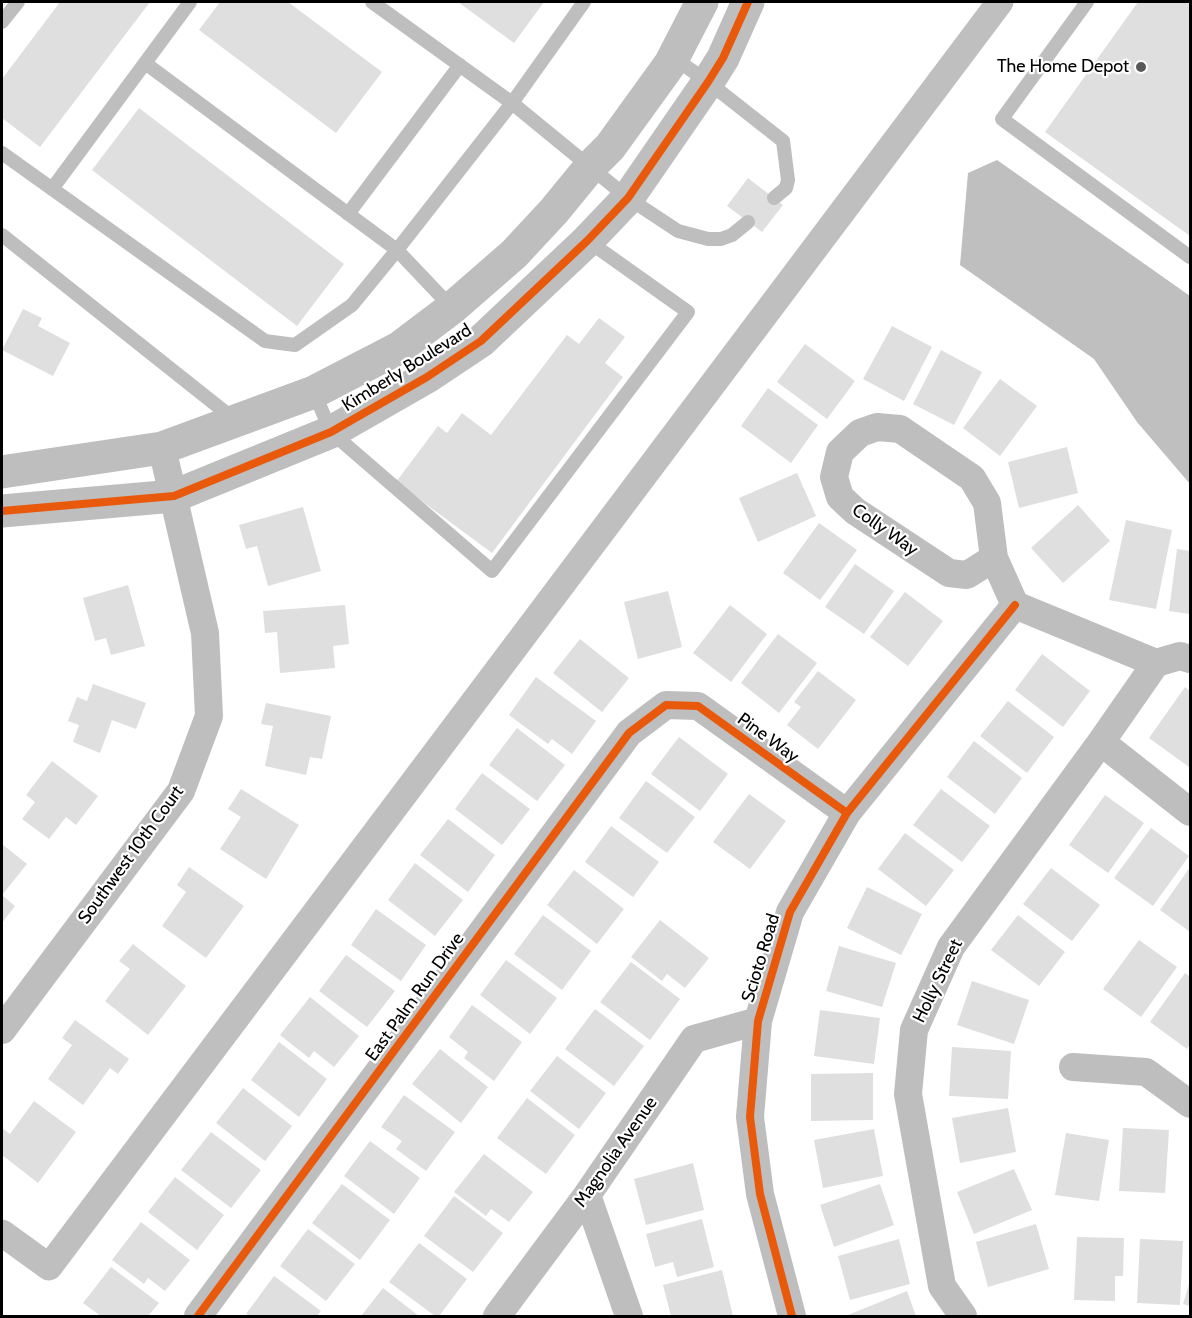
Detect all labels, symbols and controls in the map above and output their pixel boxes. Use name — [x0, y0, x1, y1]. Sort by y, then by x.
place label: The Home Depot — [997, 56, 1129, 78]
marker: The Home Depot — [1134, 60, 1148, 74]
street label: Kimberly Boulevard — [338, 319, 476, 417]
street label: Colly Way — [848, 499, 922, 561]
street label: Pine Way — [733, 708, 803, 768]
street label: Southwest 10th Court — [74, 782, 188, 928]
street label: Scioto Road — [737, 911, 785, 1005]
street label: East Palm Run Drive — [361, 929, 469, 1065]
street label: Holly Street — [909, 936, 967, 1026]
street label: Magnolia Avenue — [570, 1093, 662, 1211]

